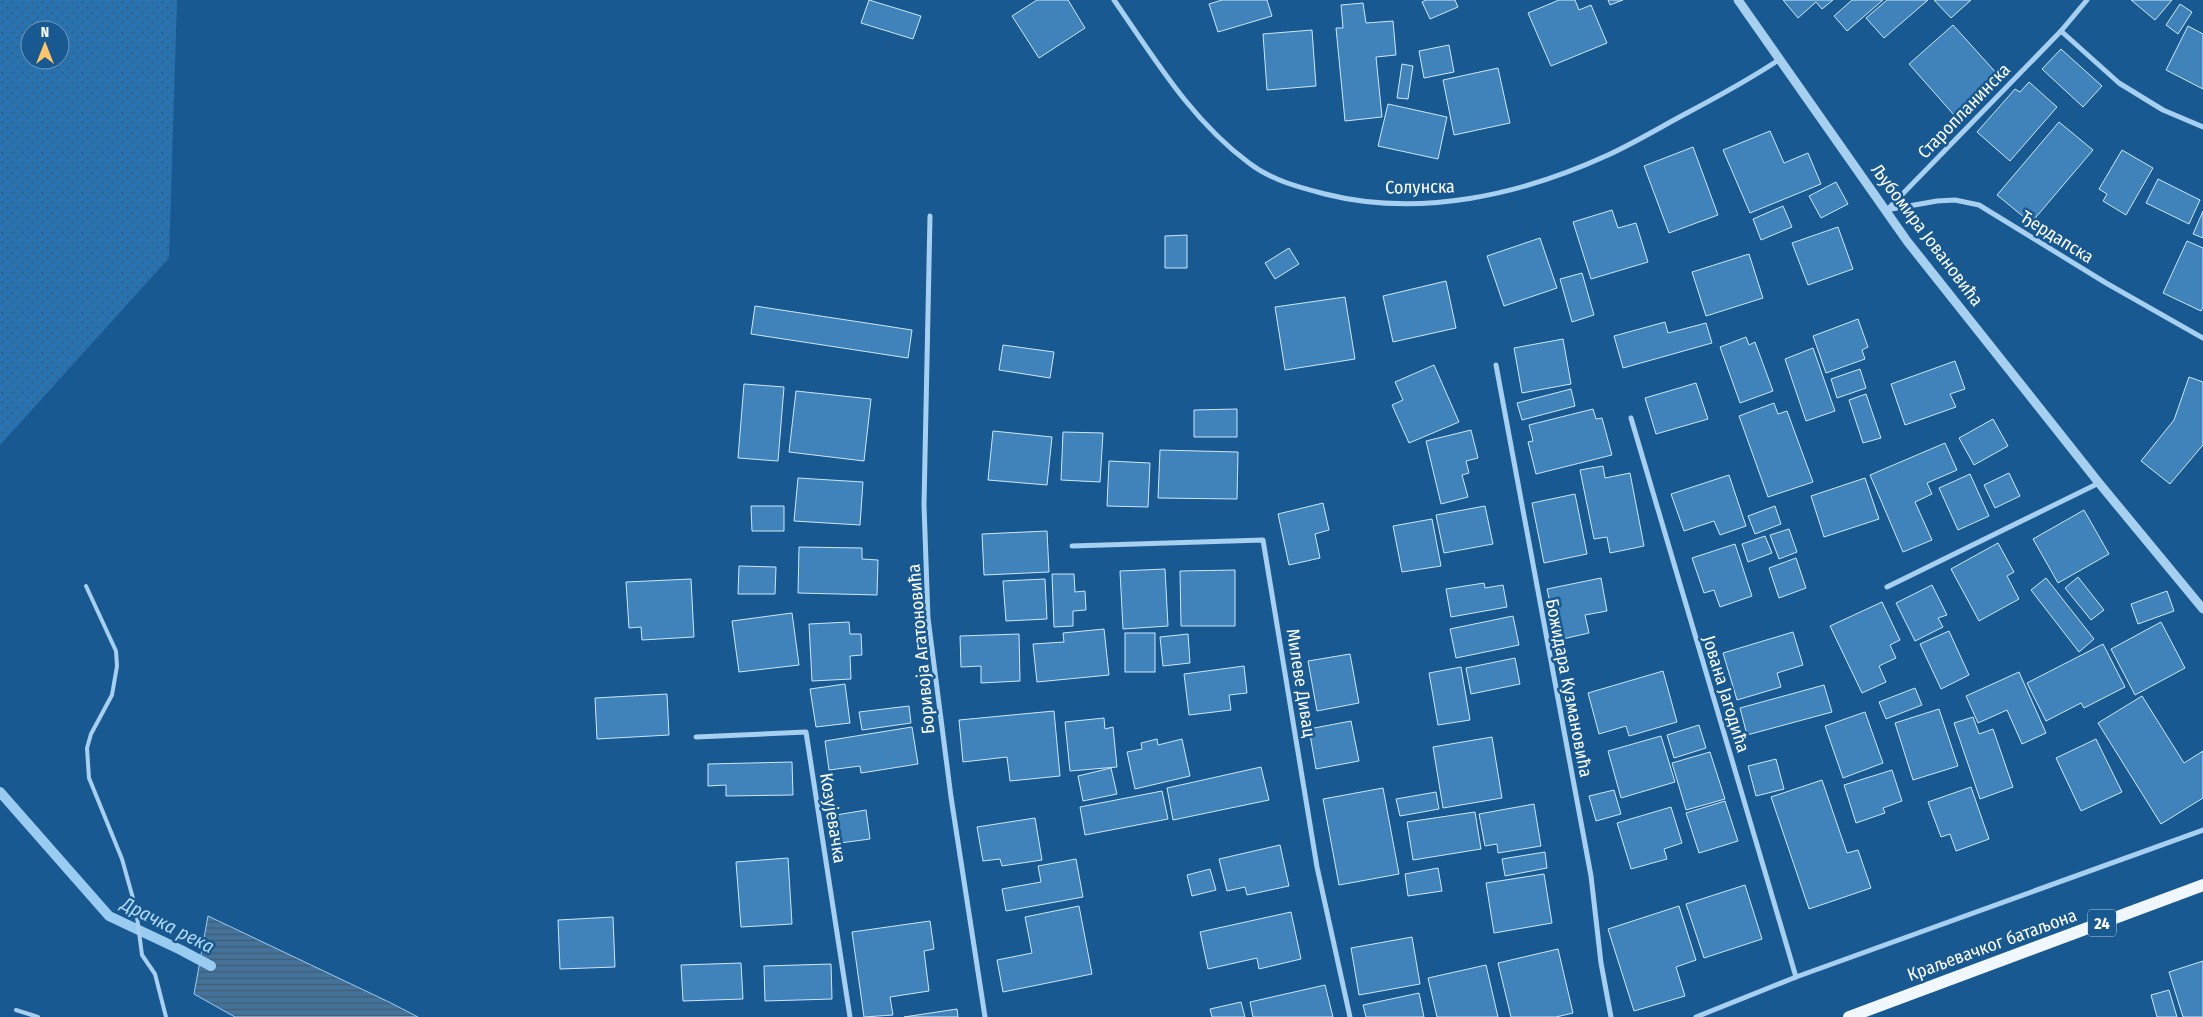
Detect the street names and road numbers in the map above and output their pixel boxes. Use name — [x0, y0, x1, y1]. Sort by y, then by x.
street label: Старопланинска — [1913, 59, 2015, 163]
street label: Љубомира Јовановића — [1866, 159, 1988, 311]
street label: Солунска — [1385, 175, 1455, 199]
street label: Ђердапска — [2016, 206, 2098, 268]
street label: Боривоја Агатоновића — [903, 563, 939, 735]
street label: Божидара Кузмановића — [1541, 597, 1597, 779]
street label: Милеве Дивац — [1282, 627, 1321, 739]
street label: Јована Јагодића — [1698, 633, 1754, 755]
street label: Козујевачка — [815, 771, 851, 865]
street label: Краљевачког батаљона — [1904, 904, 2080, 986]
road number: 24 — [2088, 910, 2116, 936]

